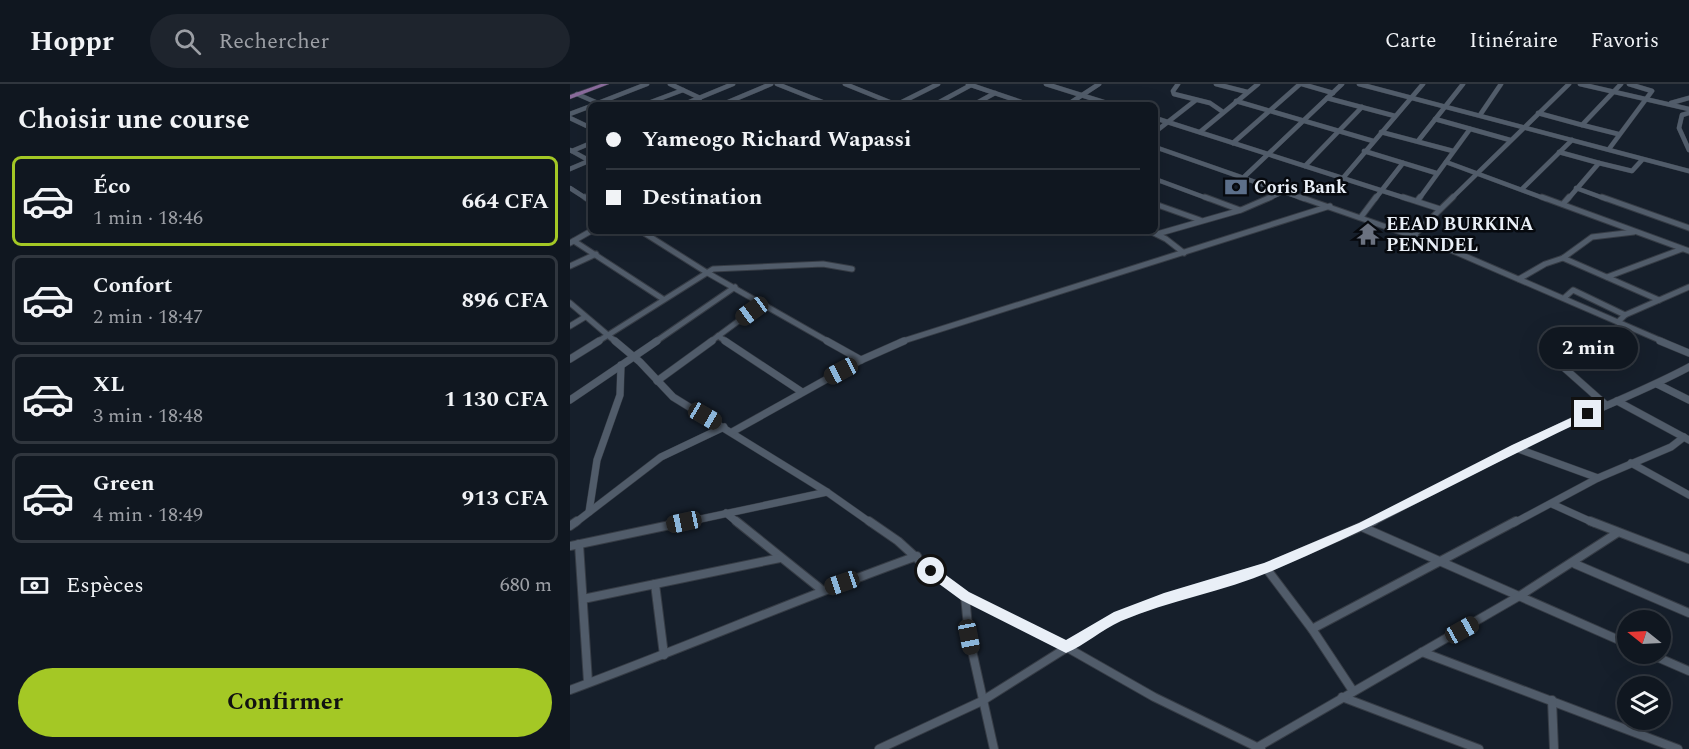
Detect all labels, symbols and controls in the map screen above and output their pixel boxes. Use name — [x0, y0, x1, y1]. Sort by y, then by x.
search box — [150, 14, 570, 68]
text: Hoppr — [30, 20, 114, 63]
icon: search — [171, 25, 204, 58]
text: Rechercher — [219, 25, 329, 58]
text: Carte — [1385, 25, 1436, 57]
text: Itinéraire — [1469, 25, 1558, 57]
text: Favoris — [1591, 25, 1659, 57]
text: Choisir une course — [18, 99, 250, 141]
text: Yameogo Richard Wapassi — [642, 123, 911, 156]
text: Éco — [93, 170, 131, 203]
icon: car — [21, 174, 75, 228]
bank icon: Coris Bank — [1223, 174, 1249, 200]
place label: Coris Bank — [1254, 174, 1347, 201]
text: Destination — [642, 181, 762, 214]
text: 664 CFA — [462, 185, 549, 218]
text: 1 min · 18:46 — [93, 203, 203, 233]
place label: EEAD BURKINA PENNDEL — [1386, 211, 1534, 259]
temple icon: EEAD BURKINA PENNDEL — [1355, 221, 1381, 247]
text: Confort — [93, 269, 172, 302]
icon: car — [21, 273, 75, 327]
text: 896 CFA — [462, 284, 549, 317]
car — [732, 293, 772, 329]
text: 2 min · 18:47 — [93, 302, 203, 332]
callout: 2 min — [1538, 327, 1638, 369]
text: 2 min — [1562, 333, 1615, 363]
car — [821, 355, 861, 387]
text: XL — [93, 368, 124, 401]
icon: car — [21, 372, 75, 426]
text: 1 130 CFA — [444, 383, 549, 416]
car — [685, 399, 725, 433]
route end — [1574, 400, 1601, 427]
text: 3 min · 18:48 — [93, 401, 203, 431]
text: Green — [93, 467, 155, 500]
icon: car — [21, 471, 75, 525]
text: 913 CFA — [462, 482, 549, 515]
text: 4 min · 18:49 — [93, 500, 203, 530]
car — [665, 509, 703, 535]
route start — [917, 557, 944, 584]
icon: cash — [18, 569, 51, 602]
text: Espèces — [66, 569, 144, 602]
car — [822, 569, 862, 597]
text: 680 m — [500, 570, 552, 600]
north arrow — [1617, 610, 1671, 664]
map controls — [1617, 610, 1671, 730]
car — [1442, 613, 1482, 647]
car — [957, 618, 981, 656]
button: Confirmer — [18, 668, 552, 737]
button: layers — [1617, 676, 1671, 730]

